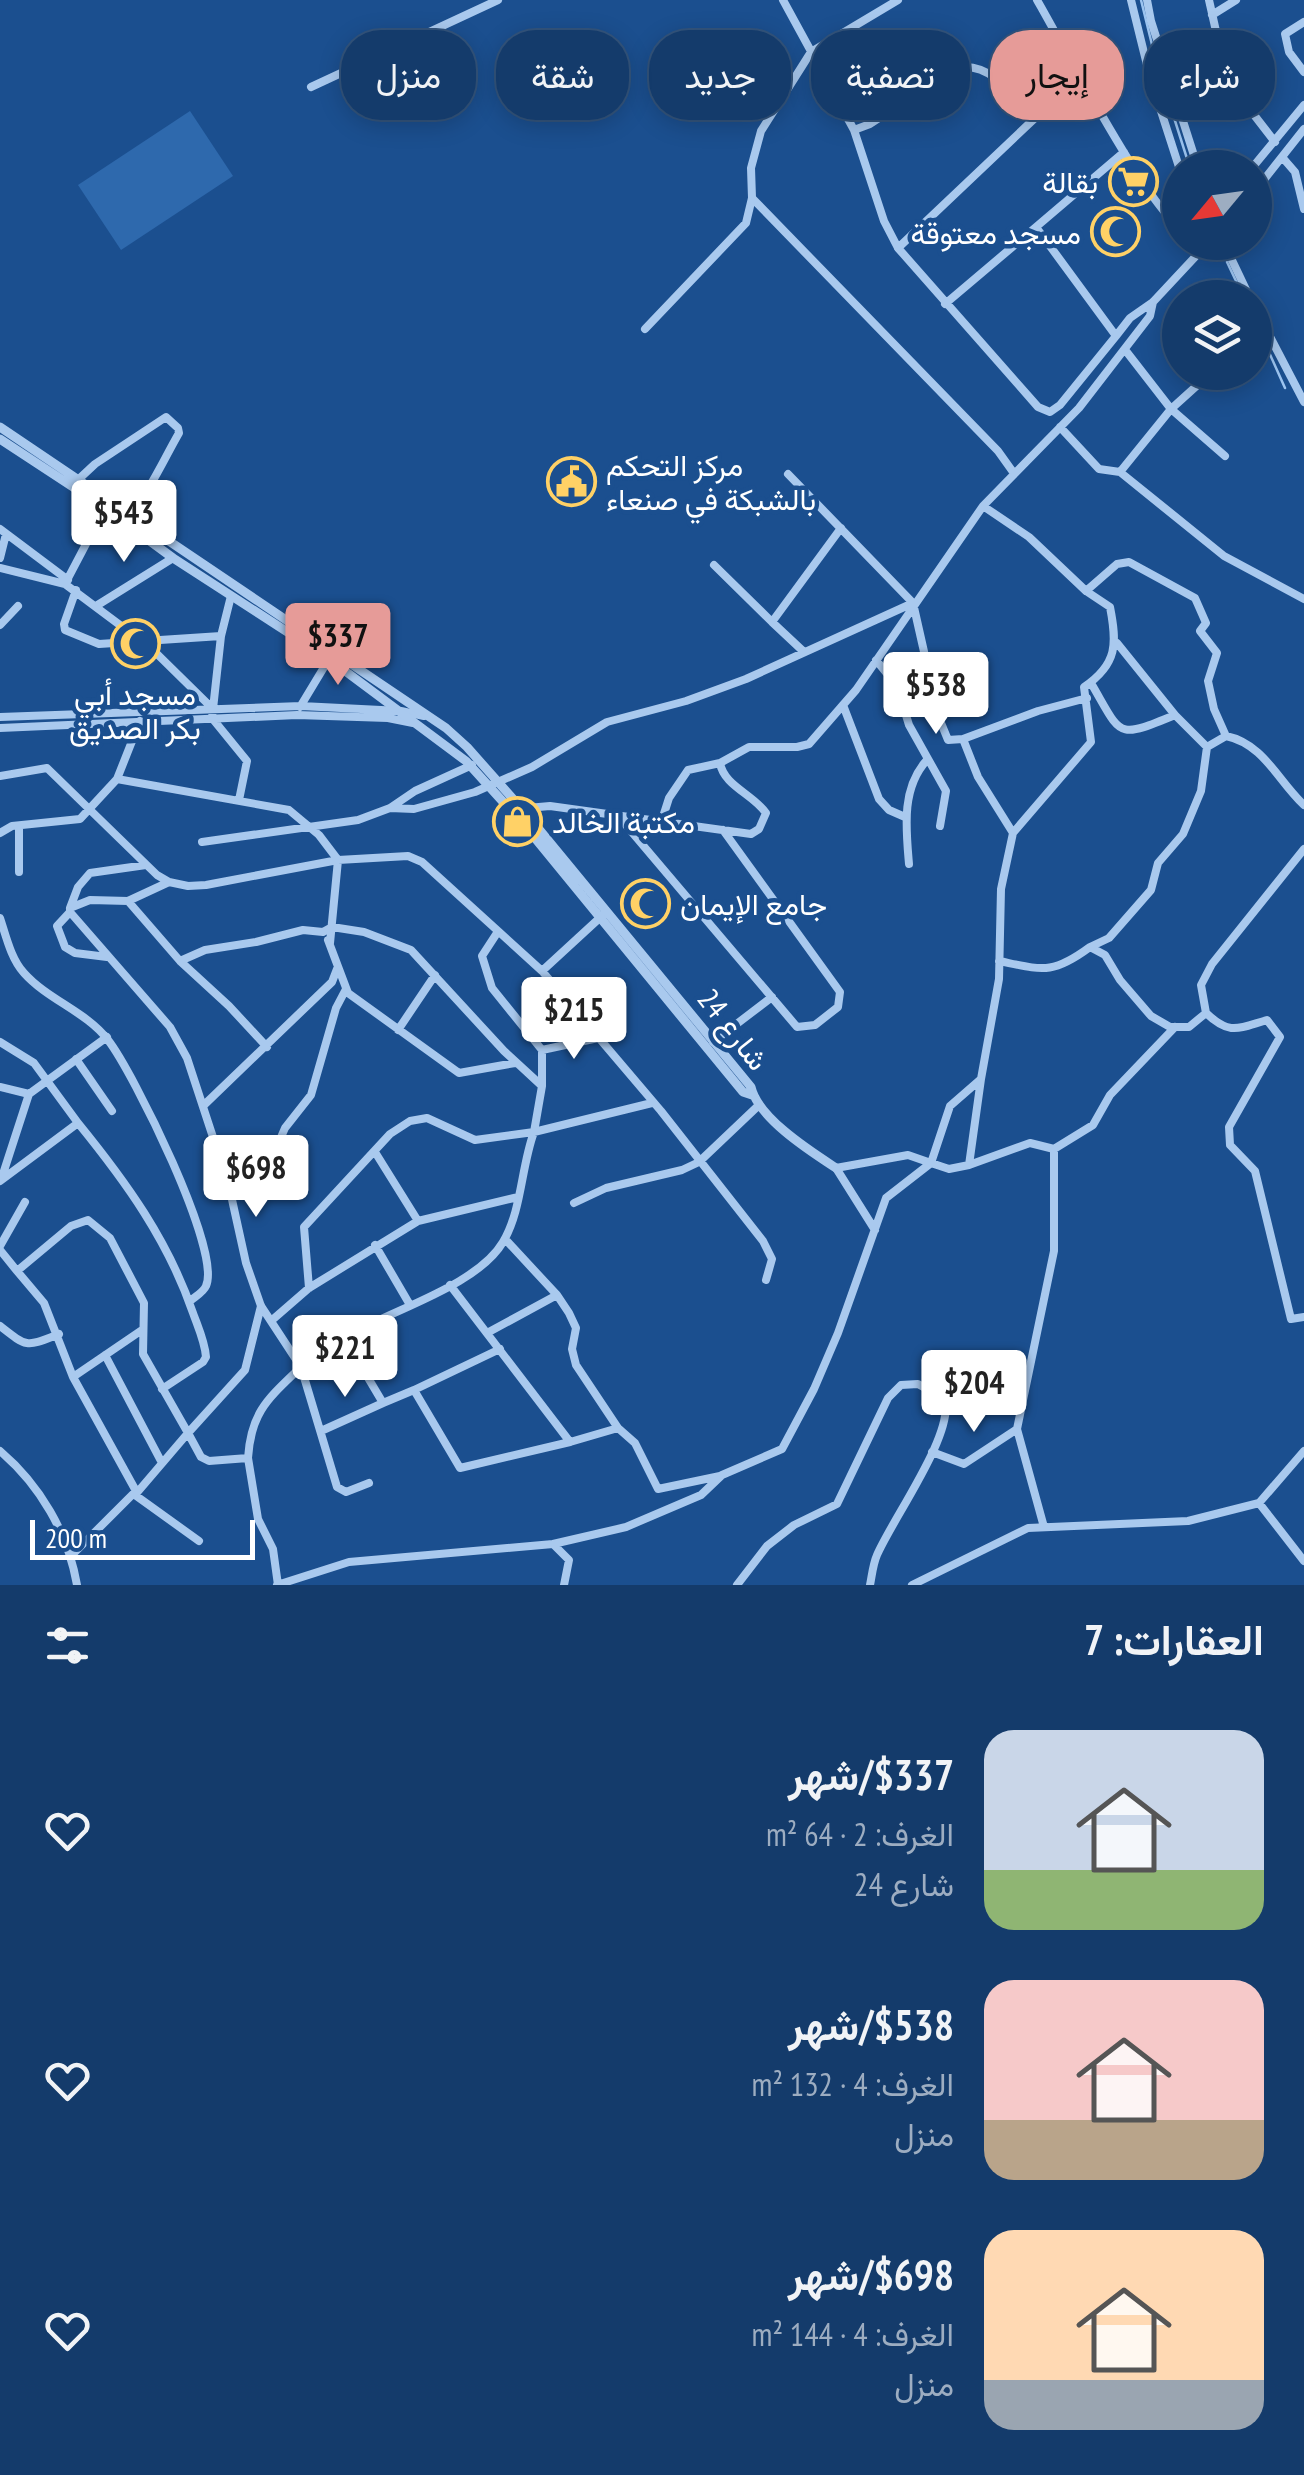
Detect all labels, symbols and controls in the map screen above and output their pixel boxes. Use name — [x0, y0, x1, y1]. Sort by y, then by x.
chip: منزل — [341, 30, 476, 120]
chip: شقة — [496, 30, 629, 120]
chip: جديد — [649, 30, 791, 120]
chip: تصفية — [811, 30, 970, 120]
chip: إيجار — [990, 30, 1124, 120]
chip: شراء — [1144, 30, 1275, 120]
north arrow — [1162, 150, 1272, 260]
map controls — [1162, 150, 1272, 390]
supermarket icon: بقالة — [1107, 155, 1159, 207]
place label: بقالة — [1042, 162, 1098, 201]
mosque icon: مسجد معتوقة — [1090, 206, 1142, 258]
place label: مسجد معتوقة — [910, 213, 1081, 252]
button: layers — [1162, 280, 1272, 390]
place label: مركز التحكم بالشبكة في صنعاء — [606, 445, 816, 524]
public building icon: مركز التحكم بالشبكة في صنعاء — [545, 455, 597, 507]
pin: $543 — [65, 480, 183, 565]
text: $543 — [93, 491, 155, 533]
pin: $337 — [279, 603, 397, 688]
text: $337 — [307, 614, 369, 656]
mosque icon: مسجد أبي بكر الصديق — [109, 618, 161, 670]
pin: $538 — [877, 652, 995, 737]
text: $538 — [905, 663, 967, 705]
place label: مسجد أبي بكر الصديق — [69, 674, 201, 747]
shop icon: مكتبة الخالد — [491, 795, 543, 847]
place label: مكتبة الخالد — [552, 802, 695, 841]
mosque icon: جامع الإيمان — [619, 877, 671, 929]
place label: جامع الإيمان — [680, 884, 827, 925]
pin: $215 — [515, 977, 633, 1062]
street label: شارع 24 — [688, 980, 778, 1079]
text: $215 — [543, 988, 605, 1030]
pin: $698 — [197, 1135, 315, 1220]
text: $698 — [225, 1146, 287, 1188]
pin: $221 — [286, 1315, 404, 1400]
text: $221 — [314, 1326, 376, 1368]
pin: $204 — [915, 1350, 1033, 1435]
text: $204 — [943, 1361, 1005, 1403]
scale bar — [30, 1515, 255, 1560]
text: 200 m — [45, 1519, 107, 1556]
text: العقارات: 7 — [1084, 1612, 1264, 1667]
icon: filters — [40, 1618, 95, 1673]
text: $337/شهر — [788, 1747, 954, 1802]
icon: home — [1064, 1770, 1184, 1890]
icon: heart — [40, 1803, 95, 1858]
text: الغرف: 2 · 64 m² — [766, 1813, 954, 1855]
text: شارع 24 — [854, 1863, 954, 1905]
text: $538/شهر — [788, 1997, 954, 2052]
icon: home — [1064, 2020, 1184, 2140]
icon: heart — [40, 2053, 95, 2108]
text: الغرف: 4 · 132 m² — [752, 2063, 954, 2105]
text: منزل — [894, 2113, 954, 2155]
text: $698/شهر — [788, 2247, 954, 2302]
icon: home — [1064, 2270, 1184, 2390]
icon: heart — [40, 2303, 95, 2358]
text: الغرف: 4 · 144 m² — [752, 2313, 954, 2355]
text: منزل — [894, 2363, 954, 2405]

